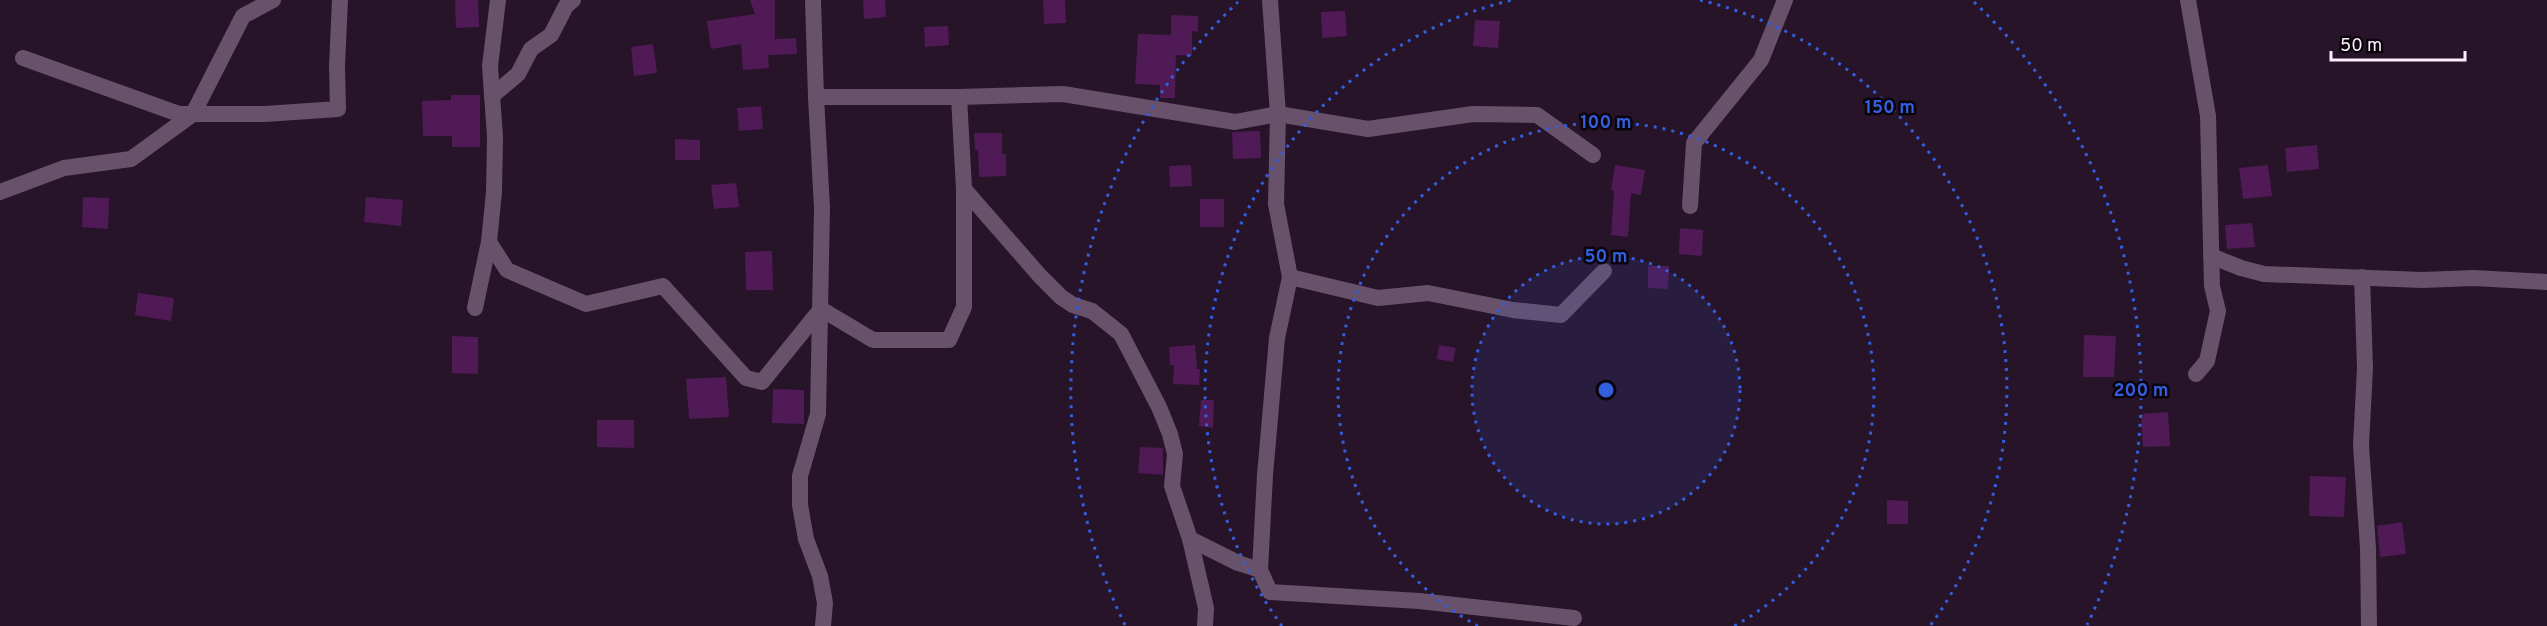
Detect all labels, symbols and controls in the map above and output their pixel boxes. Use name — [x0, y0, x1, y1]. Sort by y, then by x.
scale bar — [2331, 24, 2464, 62]
text: 50 m — [2340, 35, 2382, 58]
text: 150 m — [1865, 97, 1915, 120]
text: 100 m — [1580, 112, 1632, 135]
text: 50 m — [1584, 246, 1628, 269]
centre of rings — [1596, 380, 1616, 400]
text: 200 m — [2113, 380, 2169, 403]

